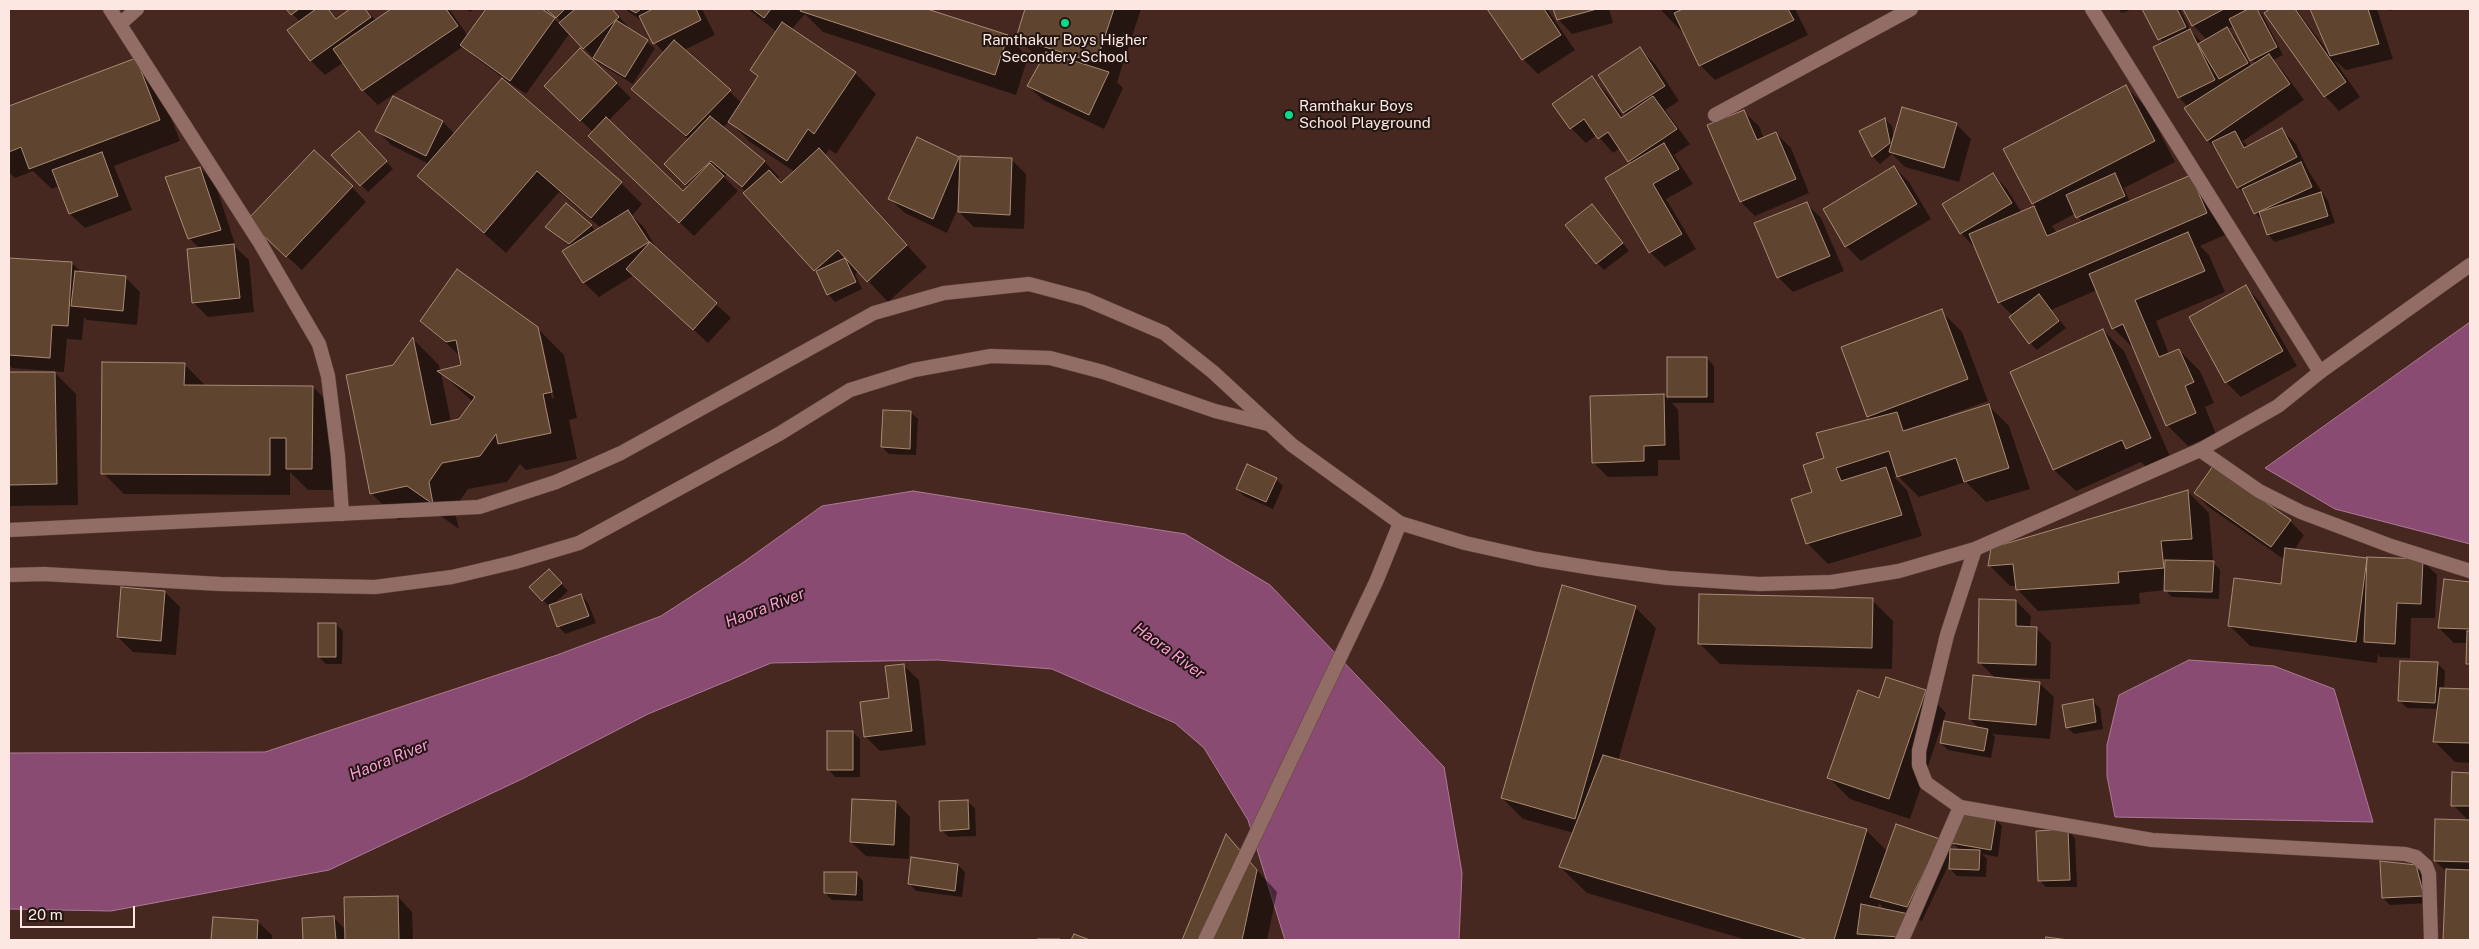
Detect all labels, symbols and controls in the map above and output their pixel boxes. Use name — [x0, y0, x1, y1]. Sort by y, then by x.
marker: Ramthakur Boys Higher Secondery School — [1059, 17, 1071, 29]
place label: Ramthakur Boys Higher Secondery School — [982, 31, 1148, 66]
place label: Ramthakur Boys School Playground — [1299, 97, 1431, 132]
marker: Ramthakur Boys School Playground — [1283, 109, 1295, 121]
water label: Haora River — [722, 584, 808, 632]
water label: Haora River — [1130, 619, 1208, 683]
water label: Haora River — [347, 735, 431, 785]
scale bar — [22, 896, 138, 928]
text: 20 m — [28, 906, 63, 923]

